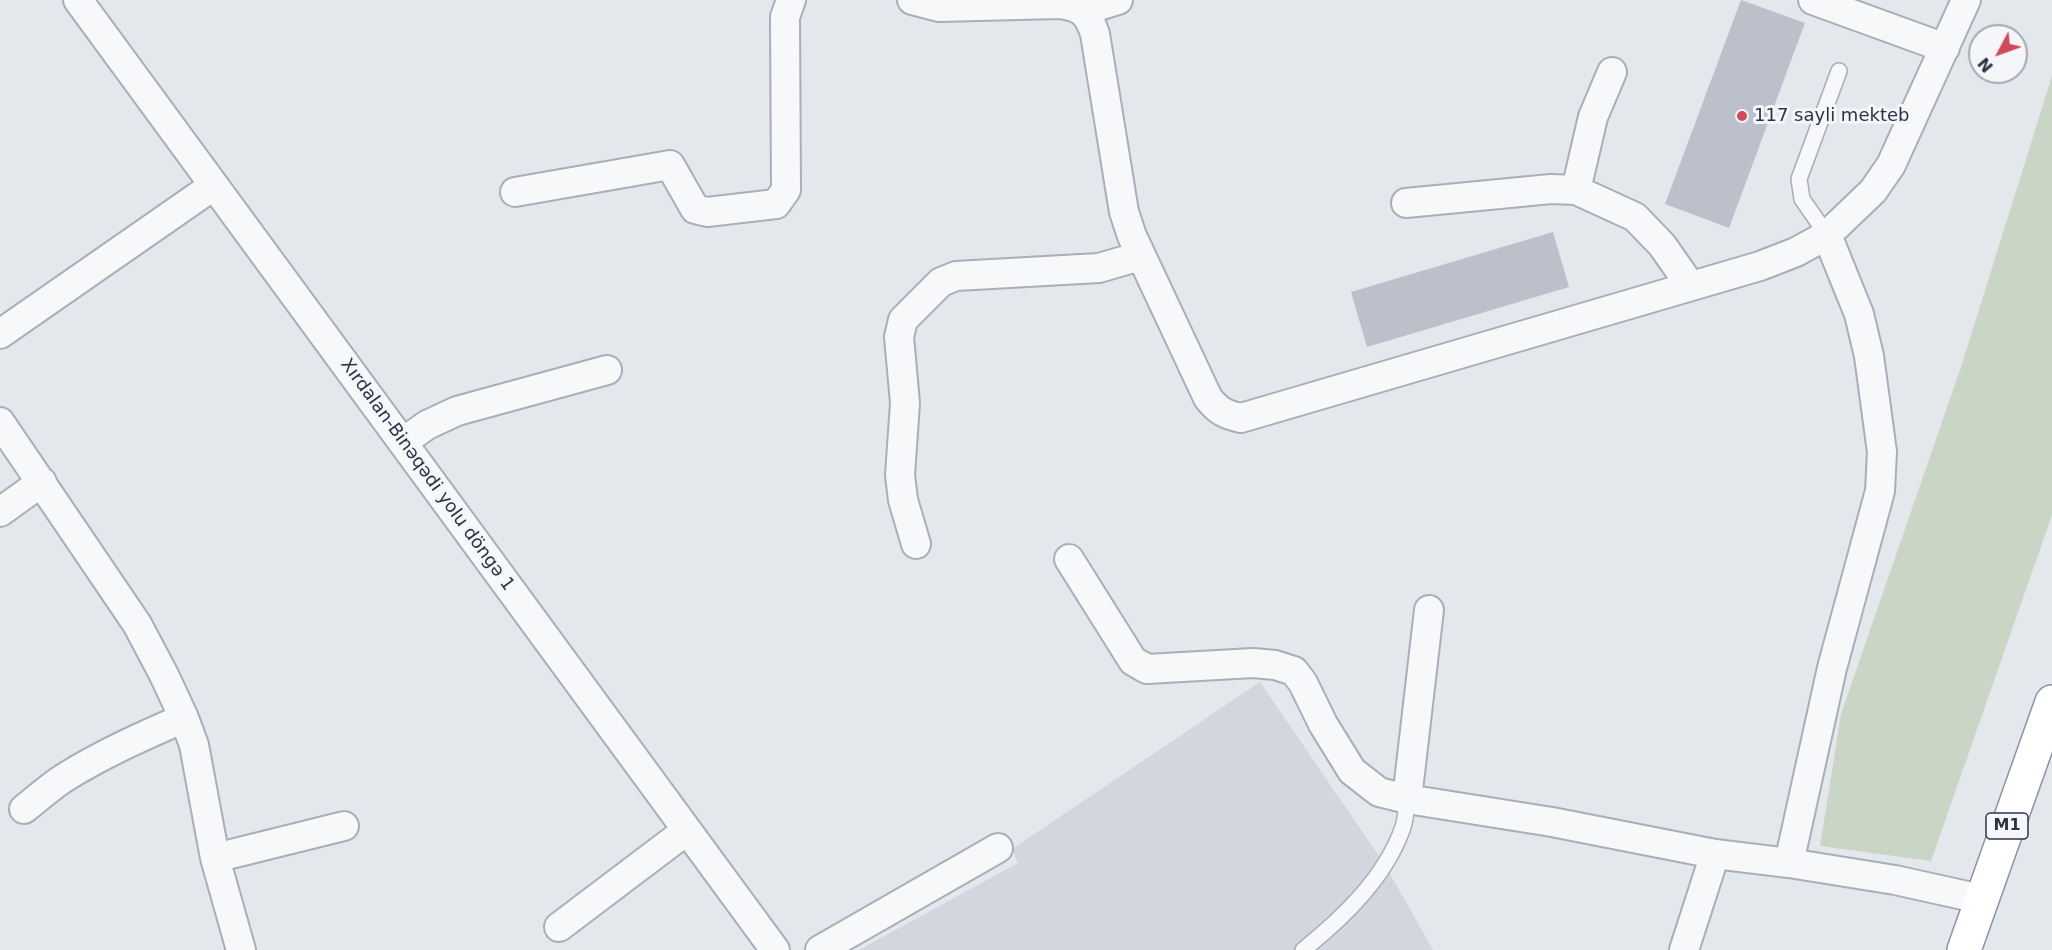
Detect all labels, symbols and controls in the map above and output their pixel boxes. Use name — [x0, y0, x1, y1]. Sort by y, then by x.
north arrow — [1968, 24, 2028, 84]
text: N — [1974, 54, 1997, 76]
place label: 117 sayli mekteb — [1754, 105, 1909, 127]
marker: 117 sayli mekteb — [1735, 109, 1749, 123]
street label: Xırdalan-Binəqədi yolu döngə 1 — [335, 355, 519, 595]
road number: M1 — [1986, 813, 2028, 839]

